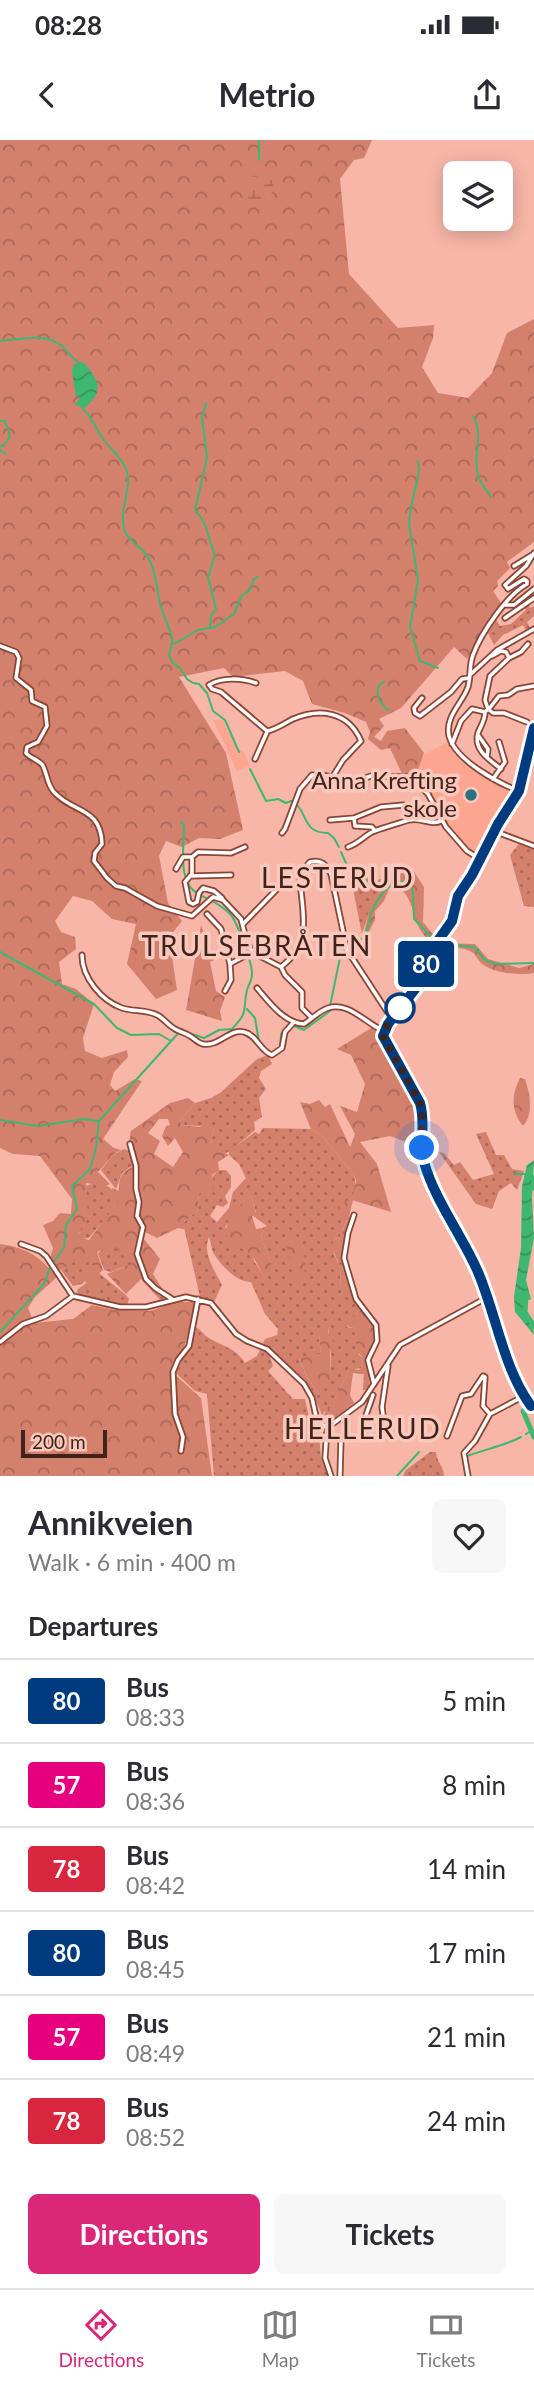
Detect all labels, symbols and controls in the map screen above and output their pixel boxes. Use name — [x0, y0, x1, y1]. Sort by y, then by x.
text: 08:28 — [35, 9, 102, 41]
text: Metrio — [218, 75, 316, 114]
icon: back — [28, 76, 66, 114]
icon: share — [468, 76, 506, 114]
map controls — [443, 161, 513, 231]
button: layers — [443, 161, 513, 231]
place label: Anna Krefting skole — [311, 765, 457, 822]
marker: Anna Krefting skole — [463, 787, 479, 803]
district label: LESTERUD — [261, 860, 415, 894]
district label: TRULSEBRÅTEN — [141, 928, 373, 962]
line badge: 80 — [394, 941, 458, 987]
text: 80 — [412, 949, 440, 978]
unlabelled marker — [385, 993, 415, 1023]
your location — [404, 1130, 439, 1165]
district label: HELLERUD — [284, 1411, 442, 1445]
scale bar — [21, 1427, 107, 1459]
text: 200 m — [32, 1430, 86, 1453]
button: heart — [432, 1499, 506, 1573]
text: Annikveien — [28, 1502, 193, 1542]
text: Walk · 6 min · 400 m — [28, 1548, 236, 1576]
text: Departures — [28, 1610, 158, 1642]
text: Bus — [126, 1671, 169, 1703]
text: 5 min — [442, 1685, 506, 1717]
text: 80 — [53, 1686, 80, 1715]
text: 08:33 — [126, 1703, 185, 1731]
text: Bus — [126, 1755, 169, 1787]
text: 8 min — [442, 1769, 506, 1801]
text: 57 — [53, 1770, 80, 1799]
text: 08:36 — [126, 1787, 185, 1815]
text: Bus — [126, 1839, 169, 1871]
text: 14 min — [427, 1853, 506, 1885]
text: 78 — [53, 1854, 80, 1883]
text: 08:42 — [126, 1871, 185, 1899]
text: Bus — [126, 1923, 169, 1955]
text: 17 min — [427, 1937, 506, 1969]
text: 80 — [53, 1938, 80, 1967]
text: 08:45 — [126, 1955, 185, 1983]
text: Bus — [126, 2007, 169, 2039]
text: 21 min — [427, 2021, 506, 2053]
text: 57 — [53, 2022, 80, 2051]
text: 08:49 — [126, 2039, 185, 2067]
text: Bus — [126, 2091, 169, 2123]
text: 24 min — [427, 2105, 506, 2137]
text: 78 — [53, 2106, 80, 2135]
text: 08:52 — [126, 2123, 185, 2151]
button: Directions — [28, 2194, 260, 2274]
button: Tickets — [274, 2194, 506, 2274]
tab: Directions — [59, 2306, 144, 2371]
tab: Map — [261, 2306, 299, 2371]
tab: Tickets — [417, 2306, 475, 2371]

